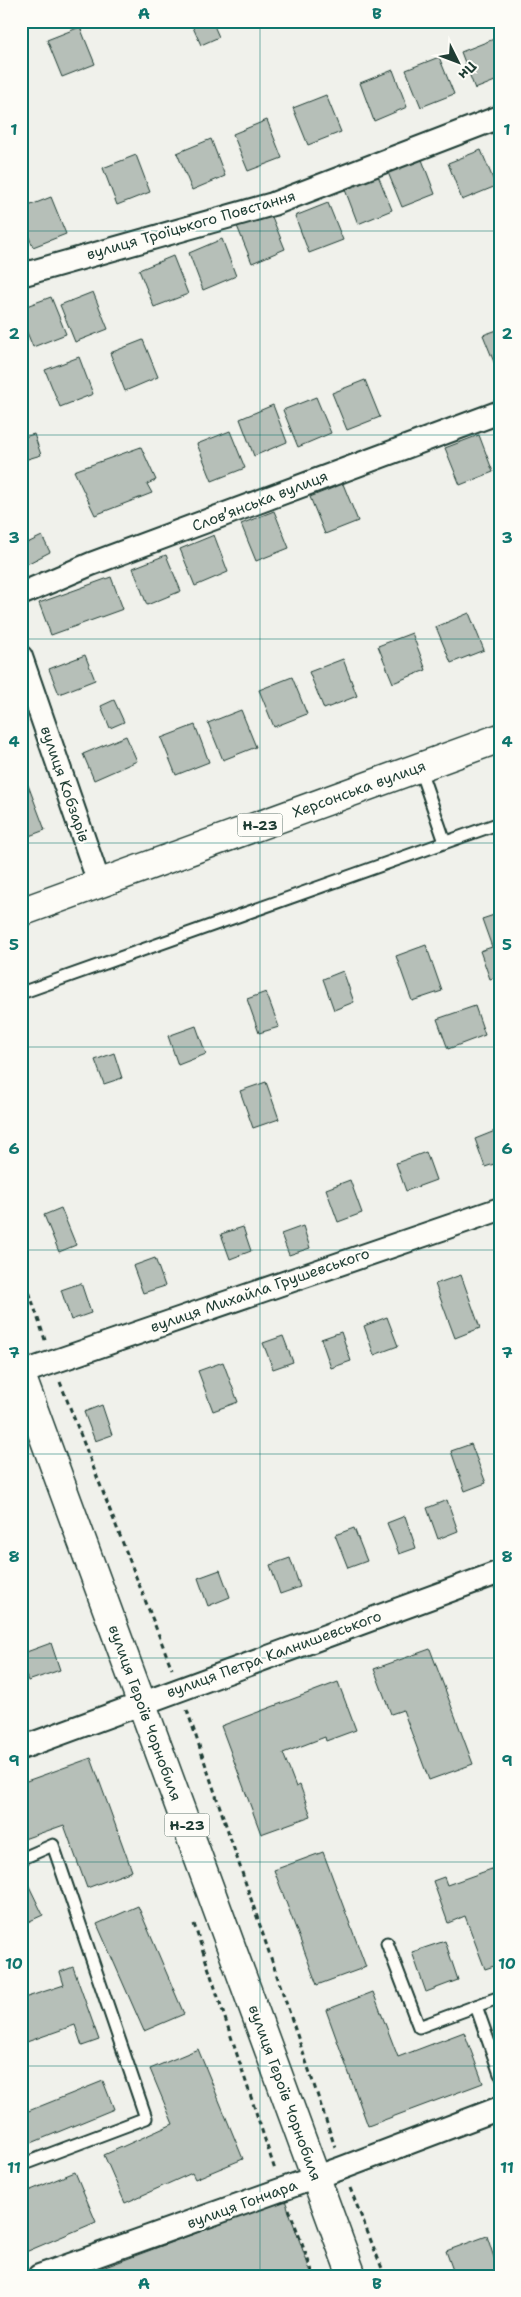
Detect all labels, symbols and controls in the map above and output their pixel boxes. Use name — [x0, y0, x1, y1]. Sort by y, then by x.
text: A — [138, 3, 150, 24]
text: B — [372, 3, 382, 24]
north arrow — [434, 38, 484, 88]
text: Пн — [455, 58, 481, 84]
text: 1 — [10, 119, 18, 140]
text: 1 — [503, 119, 511, 140]
street label: вулиця Троїцького Повстання — [84, 186, 298, 264]
text: 2 — [8, 323, 20, 344]
text: 2 — [501, 323, 513, 344]
street label: Словʼянська вулиця — [189, 466, 331, 536]
text: 3 — [8, 527, 20, 548]
text: 3 — [501, 527, 513, 548]
street label: вулиця Кобзарів — [36, 723, 94, 845]
text: 4 — [8, 731, 20, 752]
text: 4 — [501, 731, 513, 752]
street label: Херсонська вулиця — [290, 756, 428, 822]
road number: Н-23 — [238, 814, 282, 836]
text: 5 — [9, 934, 19, 955]
text: 5 — [502, 934, 512, 955]
text: 6 — [8, 1138, 20, 1159]
text: 6 — [501, 1138, 513, 1159]
street label: вулиця Михайла Грушевського — [148, 1243, 372, 1337]
text: 7 — [8, 1342, 20, 1363]
text: 7 — [501, 1342, 513, 1363]
text: 8 — [8, 1546, 20, 1567]
text: 8 — [501, 1546, 513, 1567]
street label: вулиця Петра Калнишевського — [164, 1606, 384, 1702]
street label: вулиця Героїв Чорнобиля — [104, 1622, 186, 1804]
text: 9 — [8, 1750, 20, 1771]
text: 9 — [501, 1750, 513, 1771]
road number: Н-23 — [164, 1814, 210, 1836]
text: 10 — [5, 1953, 23, 1974]
text: 10 — [498, 1953, 516, 1974]
street label: вулиця Героїв Чорнобиля — [244, 2002, 326, 2184]
text: 11 — [7, 2157, 21, 2178]
text: 11 — [500, 2157, 514, 2178]
street label: вулиця Гончара — [184, 2175, 301, 2233]
text: A — [138, 2273, 150, 2294]
text: B — [372, 2273, 382, 2294]

